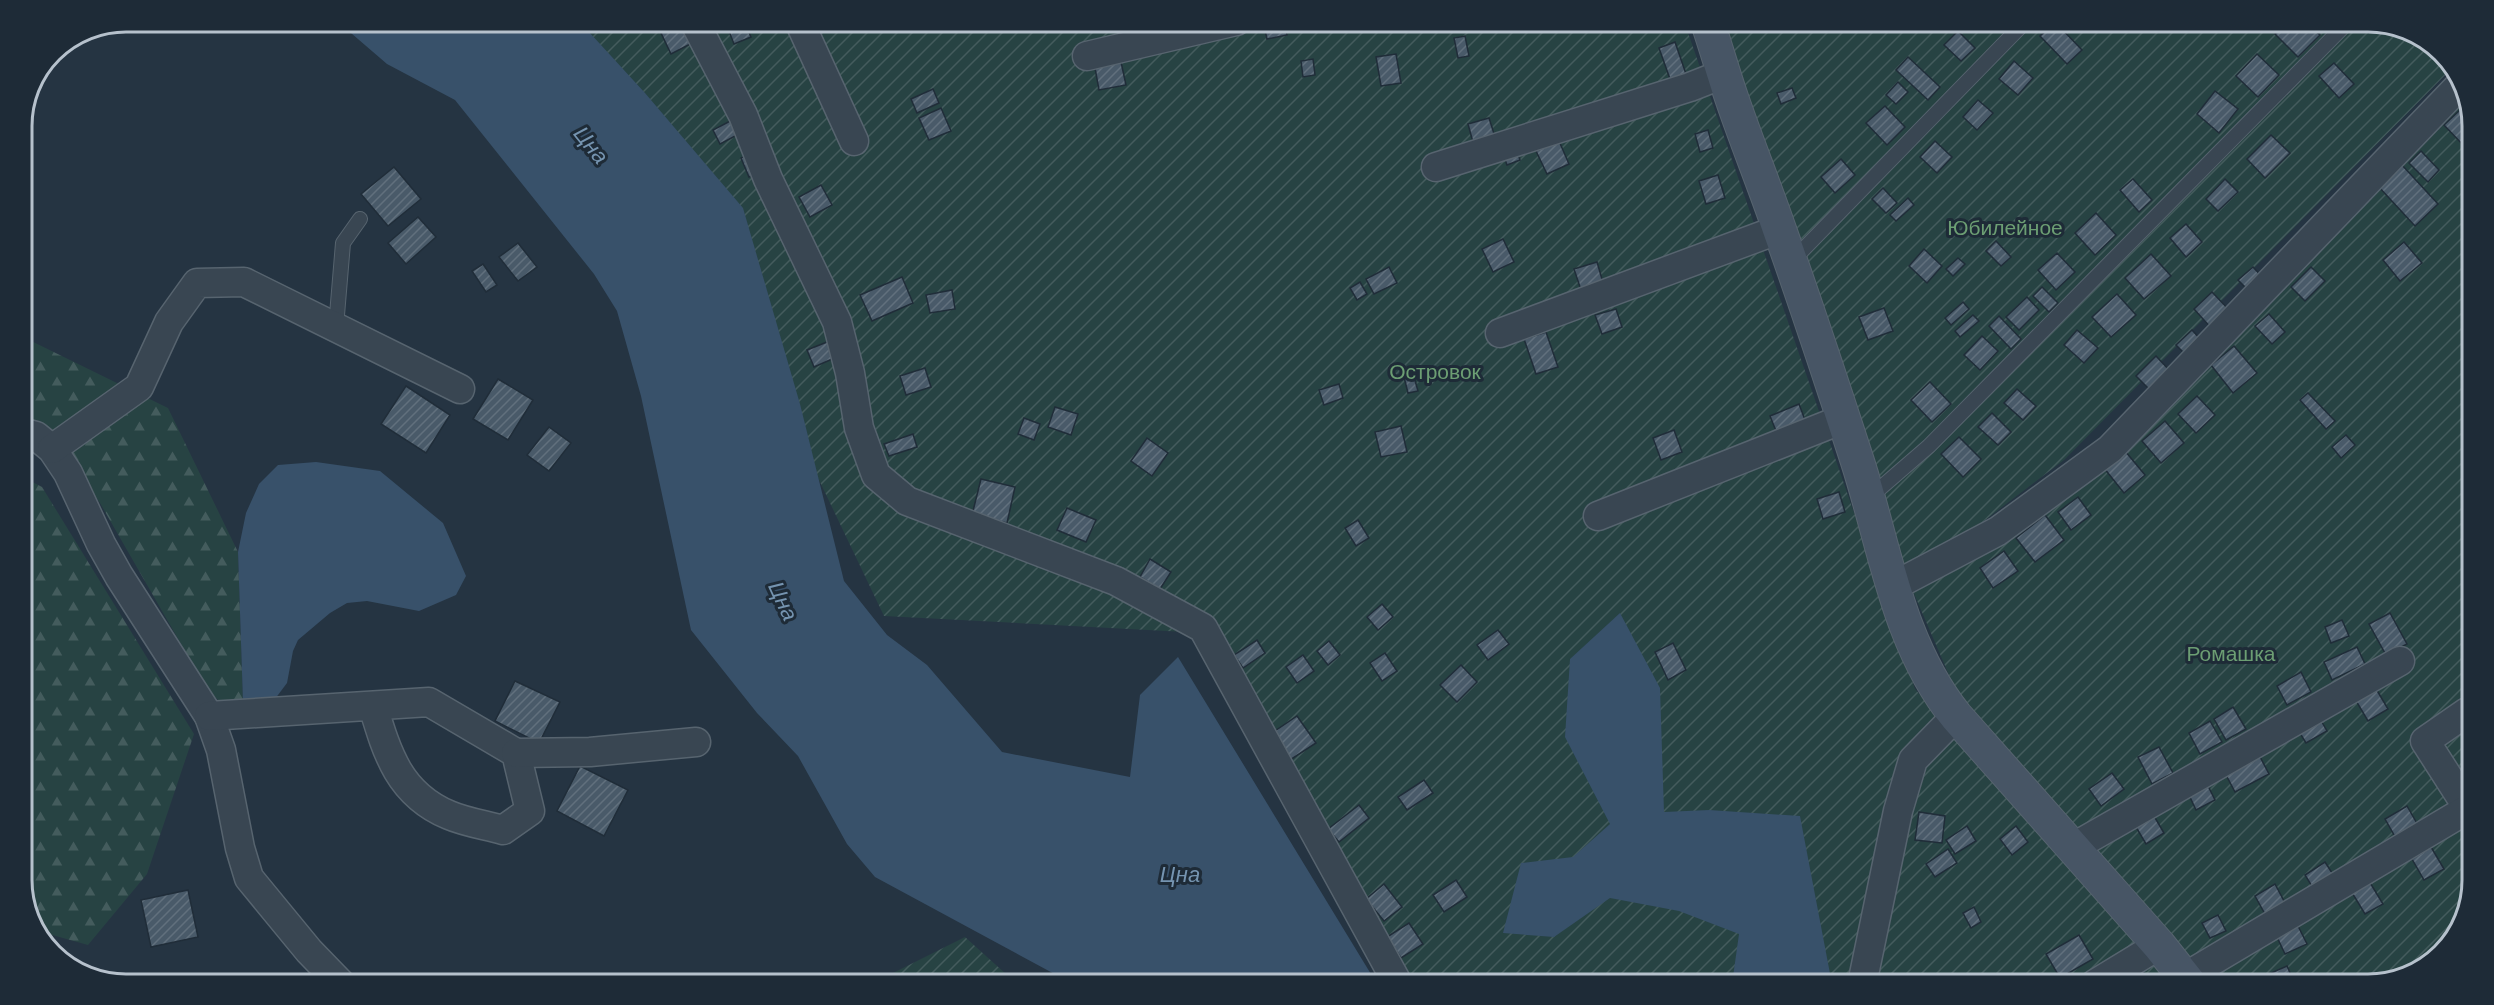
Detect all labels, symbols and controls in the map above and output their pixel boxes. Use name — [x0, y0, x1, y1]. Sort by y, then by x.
water label: Цна — [569, 121, 613, 169]
park label: Юбилейное — [1947, 216, 2063, 239]
park label: Островок — [1389, 360, 1482, 383]
water label: Цна — [763, 577, 803, 625]
park label: Ромашка — [2186, 642, 2276, 665]
water label: Цна — [1160, 862, 1200, 887]

